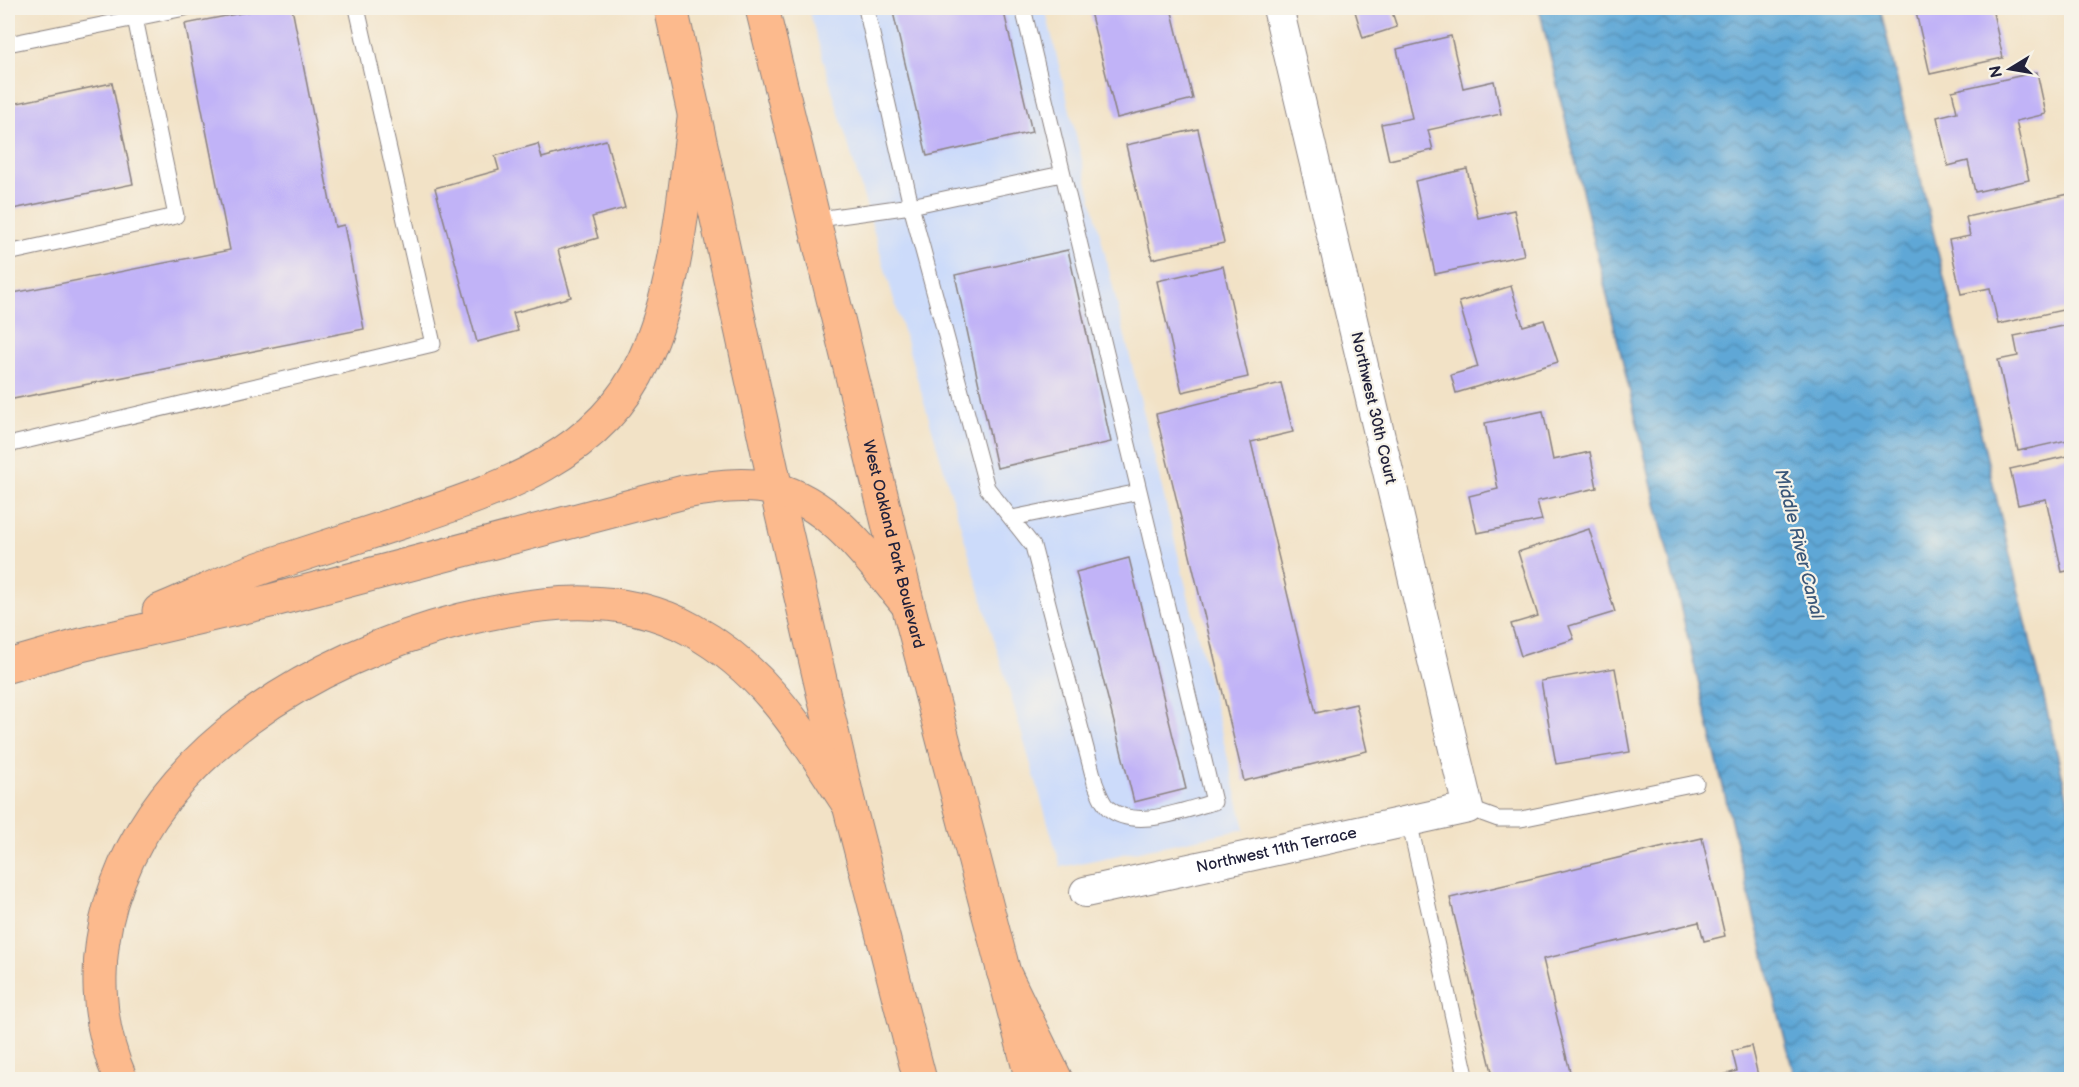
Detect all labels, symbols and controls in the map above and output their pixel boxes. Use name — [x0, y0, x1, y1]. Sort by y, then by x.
north arrow — [1980, 39, 2040, 99]
text: N — [1986, 64, 2007, 79]
street label: Northwest 30th Court — [1346, 330, 1400, 486]
street label: West Oakland Park Boulevard — [859, 438, 928, 650]
water label: Middle River Canal — [1770, 467, 1828, 622]
street label: Northwest 11th Terrace — [1194, 823, 1359, 877]

